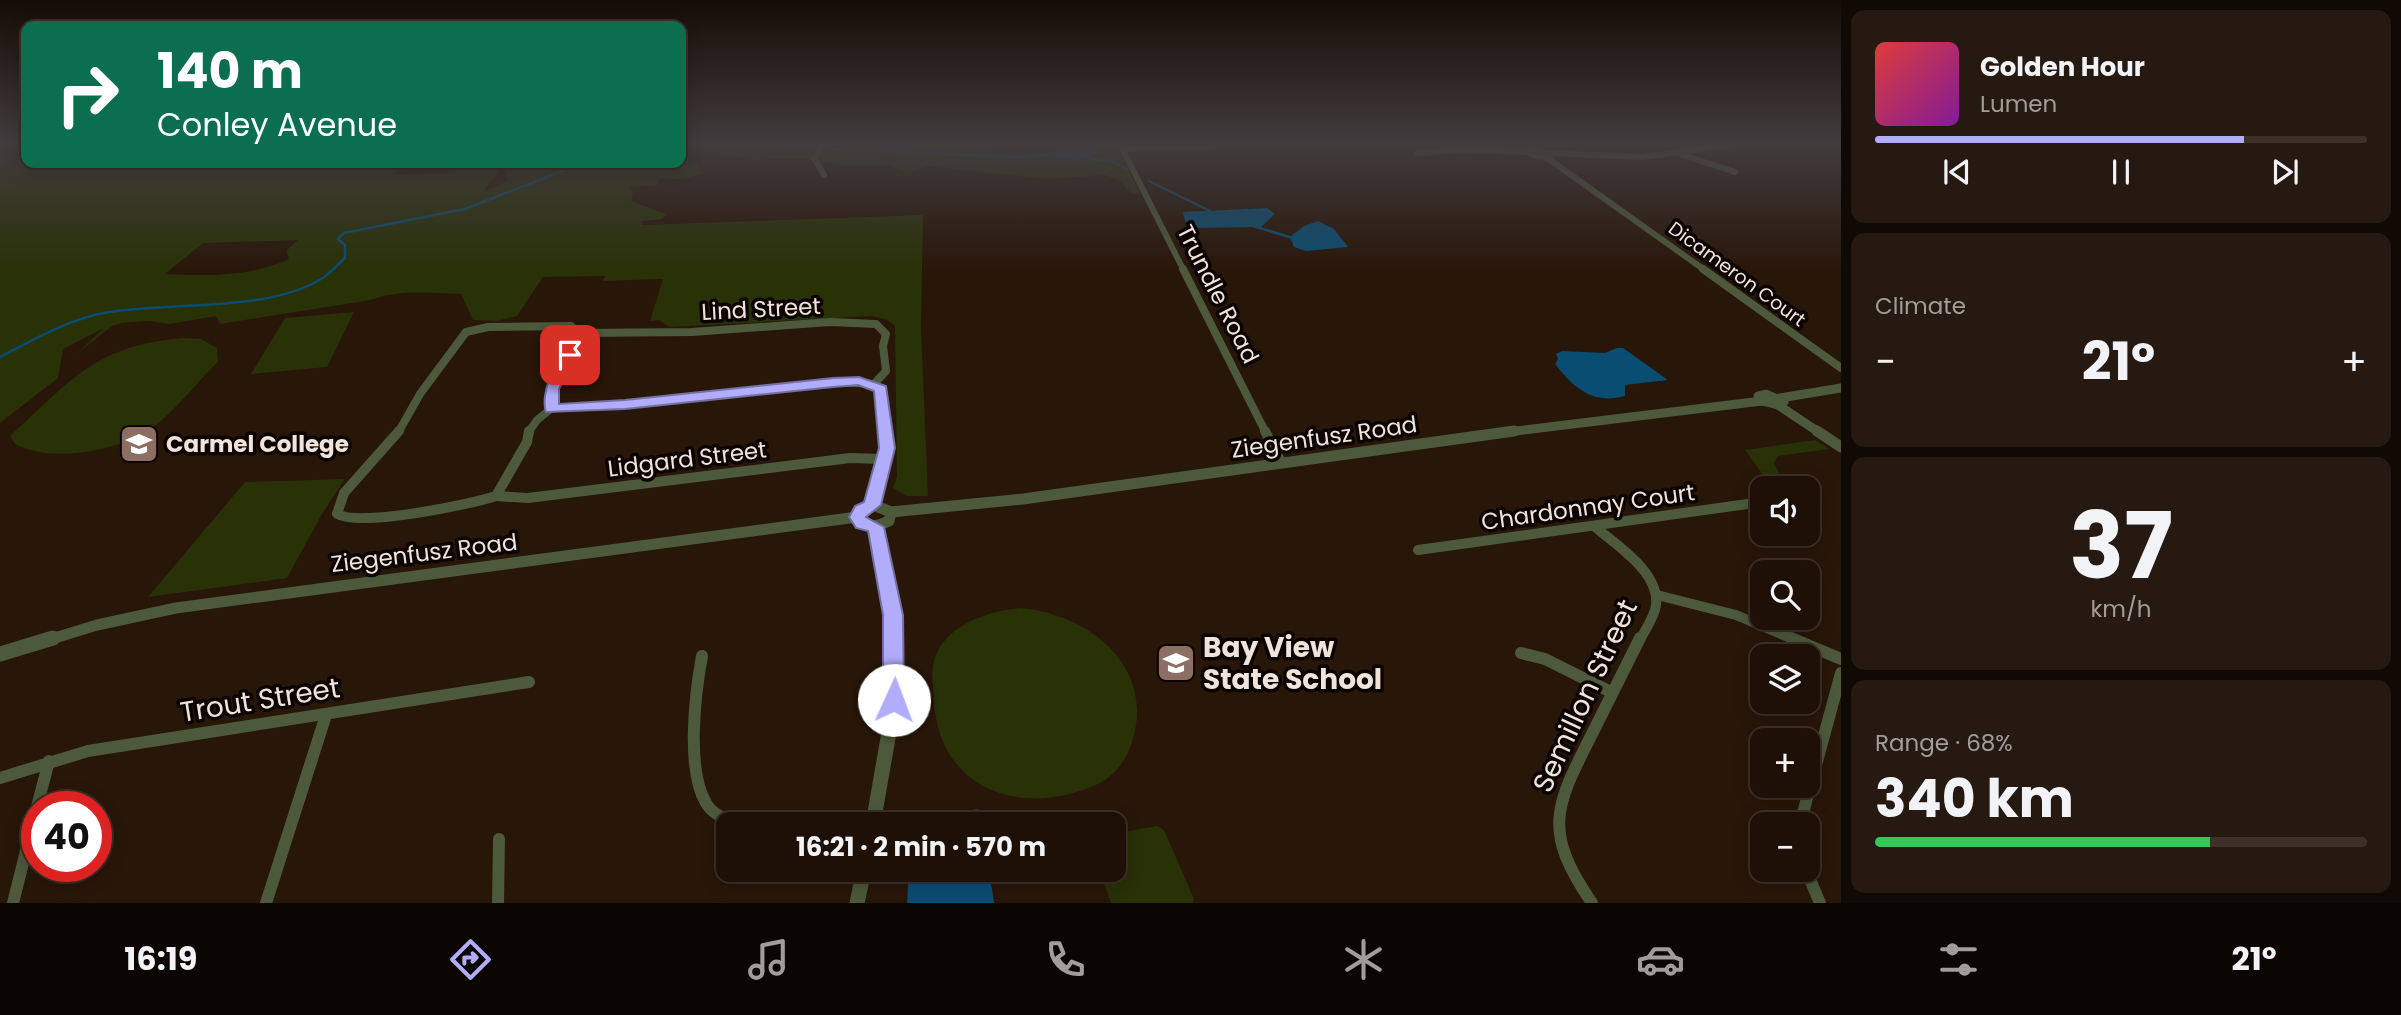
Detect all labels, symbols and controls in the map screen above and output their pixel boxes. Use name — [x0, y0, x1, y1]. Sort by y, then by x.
text: 140 m — [157, 37, 303, 105]
icon: right — [42, 49, 133, 140]
text: Golden Hour — [1980, 49, 2145, 85]
text: Lumen — [1980, 88, 2057, 120]
text: Conley Avenue — [157, 102, 397, 147]
icon: previous — [1938, 153, 1976, 191]
icon: pause — [2102, 153, 2140, 191]
icon: next — [2266, 153, 2304, 191]
street label: Dicameron Court — [1663, 215, 1811, 333]
street label: Trundle Road — [1169, 219, 1267, 369]
street label: Lind Street — [701, 290, 821, 328]
text: Climate — [1875, 290, 1966, 322]
pin — [540, 325, 600, 385]
text: 21° — [2082, 325, 2155, 398]
text: − — [1875, 335, 1896, 388]
text: + — [2341, 335, 2367, 388]
icon: arrive — [551, 336, 589, 374]
street label: Ziegenfusz Road — [1229, 408, 1419, 466]
school or university icon: Carmel College — [118, 423, 160, 465]
place label: Carmel College — [166, 428, 349, 460]
street label: Lidgard Street — [606, 433, 768, 485]
street label: Chardonnay Court — [1479, 476, 1697, 538]
map controls — [1750, 476, 1820, 882]
button: sound — [1750, 476, 1820, 546]
text: 37 — [2069, 482, 2173, 610]
street label: Ziegenfusz Road — [329, 526, 519, 580]
button: search — [1750, 560, 1820, 630]
street label: Semillon Street — [1523, 593, 1647, 799]
text: km/h — [2090, 593, 2152, 625]
place label: Bay View State School — [1203, 628, 1382, 699]
school or university icon: Bay View State School — [1155, 642, 1197, 684]
button: layers — [1750, 644, 1820, 714]
position arrow — [857, 663, 931, 737]
street label: Trout Street — [177, 668, 343, 732]
text: Range · 68% — [1875, 727, 2013, 759]
button: + — [1750, 728, 1820, 798]
text: 340 km — [1875, 762, 2074, 835]
speed limit sign: 40 — [21, 791, 112, 882]
button: − — [1750, 812, 1820, 882]
text: 16:21 · 2 min · 570 m — [796, 829, 1046, 865]
icon: directions — [446, 935, 495, 984]
icon: music — [744, 935, 793, 984]
icon: phone — [1041, 935, 1090, 984]
icon: climate — [1339, 935, 1388, 984]
icon: car — [1636, 935, 1685, 984]
icon: filters — [1934, 935, 1983, 984]
text: 16:19 — [124, 936, 198, 981]
text: 21° — [2232, 936, 2277, 981]

